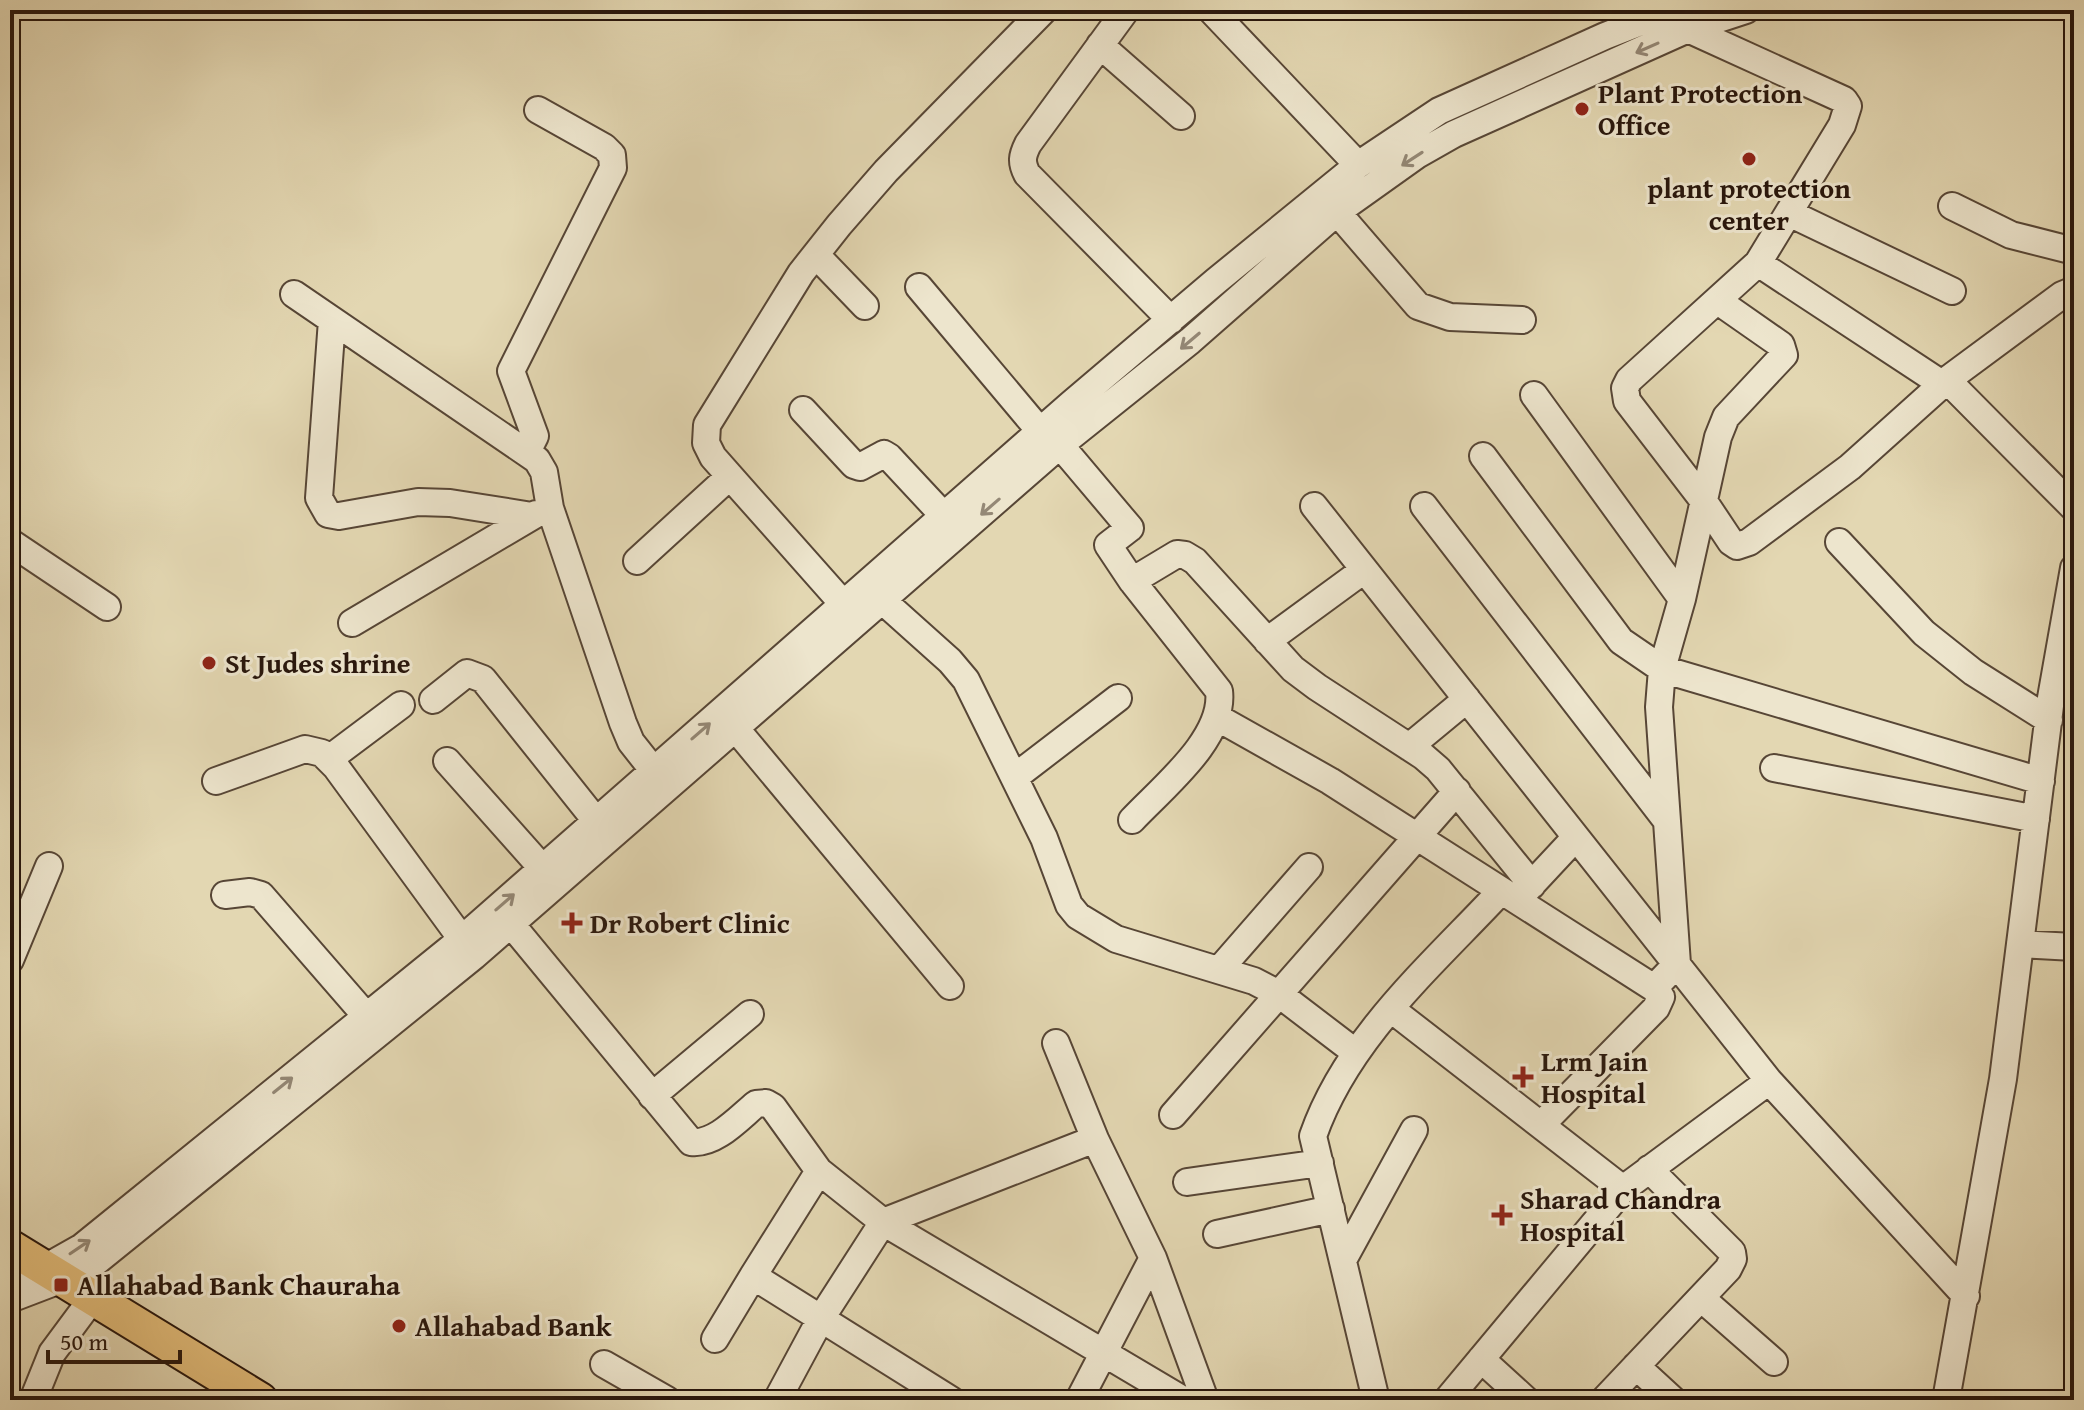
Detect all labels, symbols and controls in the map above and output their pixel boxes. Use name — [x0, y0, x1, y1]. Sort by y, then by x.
one-way arrow — [1635, 41, 1659, 56]
place label: Plant Protection Office — [1598, 72, 1803, 145]
marker: Plant Protection Office — [1573, 100, 1591, 118]
marker: plant protection center — [1740, 150, 1758, 168]
one-way arrow — [1401, 151, 1424, 167]
place label: plant protection center — [1647, 167, 1851, 240]
one-way arrow — [1180, 332, 1200, 350]
one-way arrow — [980, 498, 1000, 516]
place label: St Judes shrine — [225, 642, 411, 683]
marker: St Judes shrine — [200, 654, 218, 672]
one-way arrow — [691, 722, 711, 740]
one-way arrow — [495, 893, 515, 911]
place label: Dr Robert Clinic — [590, 902, 790, 943]
marker: Dr Robert Clinic — [561, 912, 583, 934]
place label: Lrm Jain Hospital — [1541, 1040, 1648, 1113]
marker: Lrm Jain Hospital — [1512, 1066, 1534, 1088]
one-way arrow — [272, 1076, 293, 1094]
place label: Sharad Chandra Hospital — [1520, 1178, 1722, 1251]
marker: Sharad Chandra Hospital — [1491, 1204, 1513, 1226]
one-way arrow — [68, 1239, 91, 1255]
place label: Allahabad Bank Chauraha — [77, 1264, 401, 1305]
marker: Allahabad Bank Chauraha — [52, 1276, 70, 1294]
place label: Allahabad Bank — [415, 1305, 613, 1346]
scale bar — [48, 1314, 180, 1364]
marker: Allahabad Bank — [390, 1317, 408, 1335]
text: 50 m — [60, 1324, 108, 1359]

